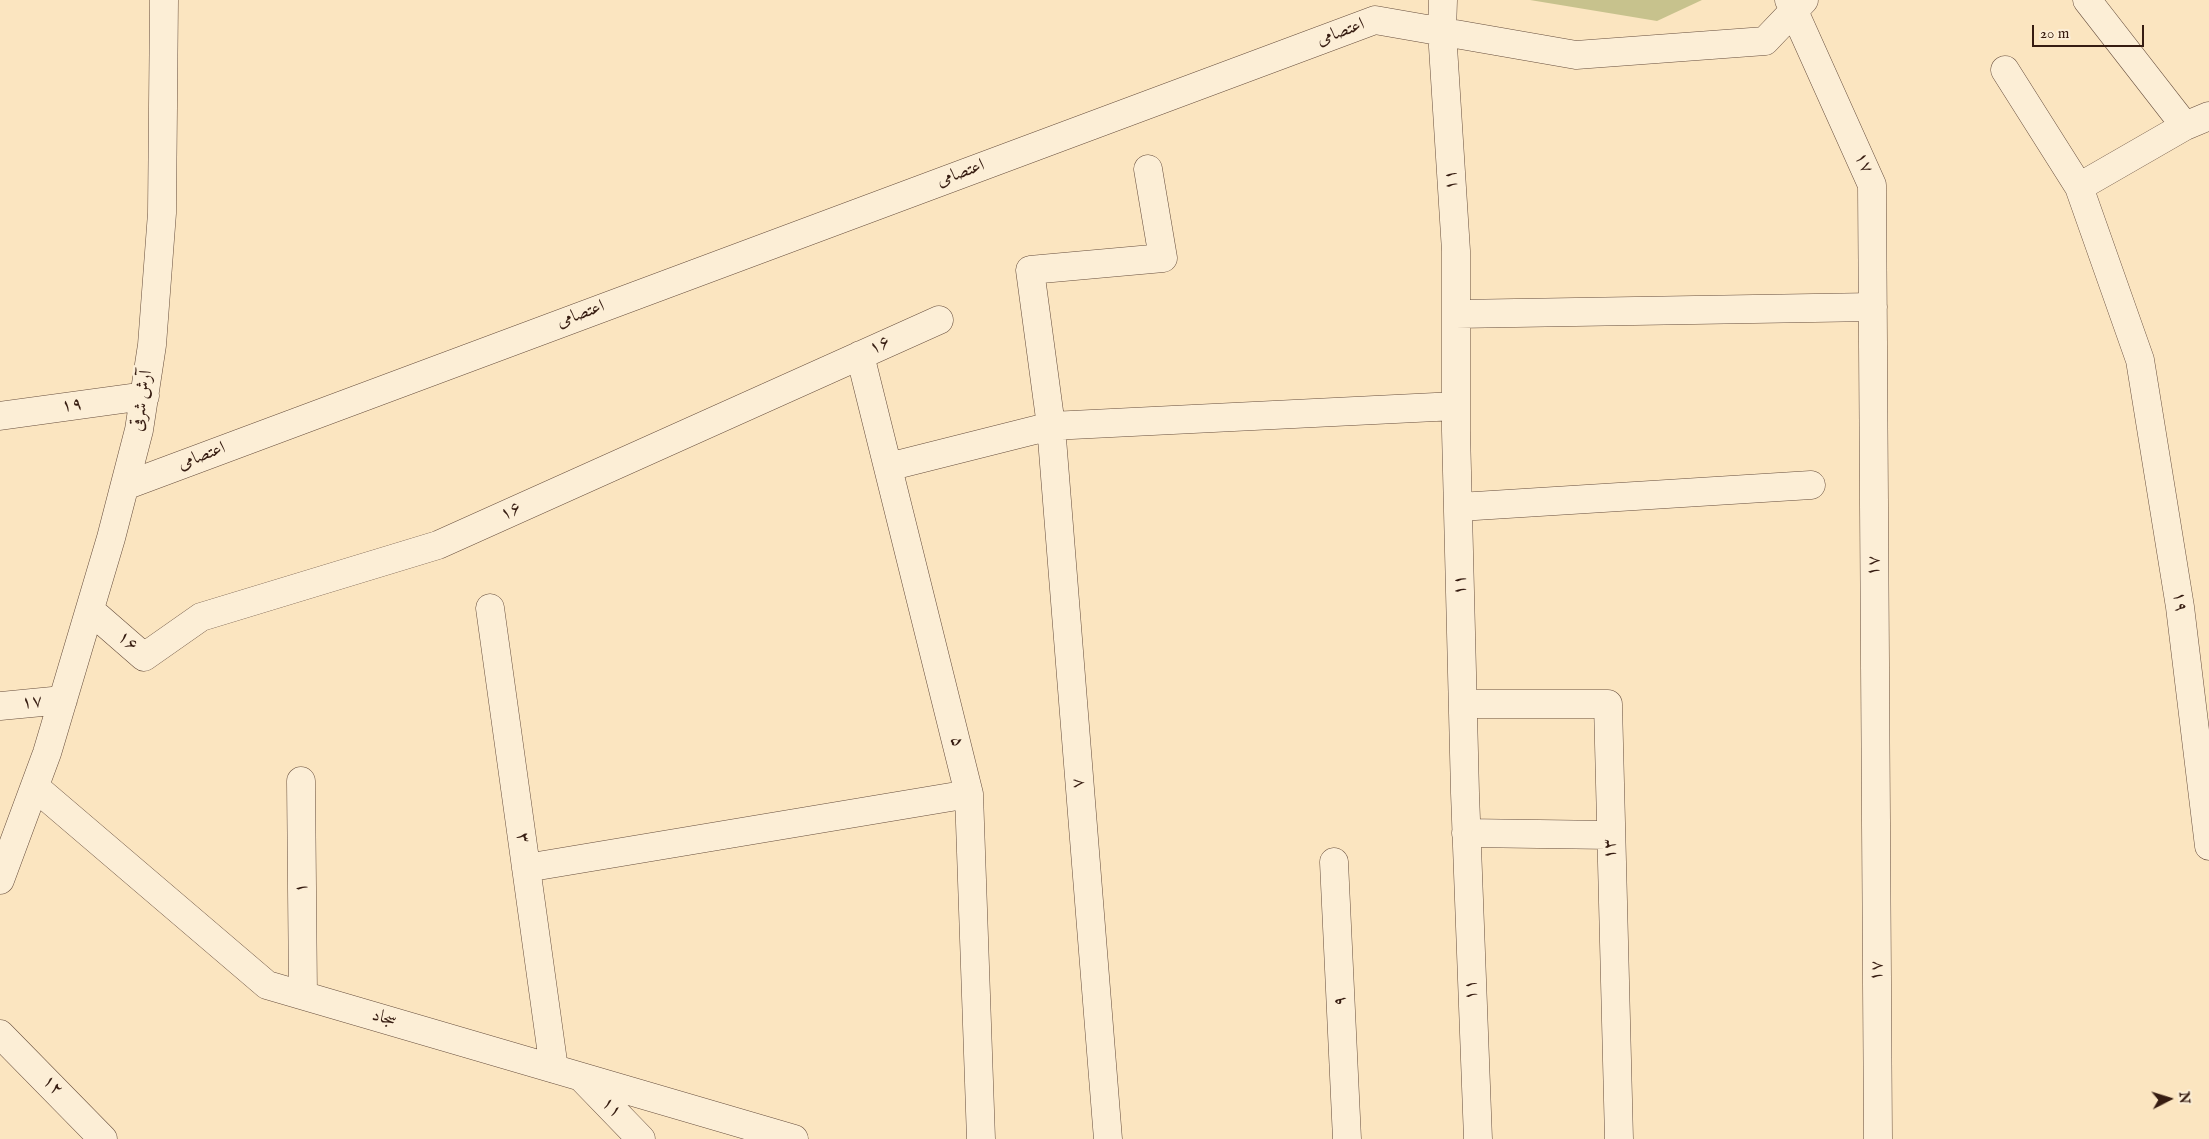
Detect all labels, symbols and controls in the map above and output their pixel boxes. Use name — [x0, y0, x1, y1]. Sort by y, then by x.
street label: اعتصامی — [1314, 14, 1368, 52]
scale bar — [2034, 15, 2146, 47]
text: 20 m — [2040, 24, 2069, 43]
street label: ۱۷ — [1849, 149, 1877, 177]
street label: اعتصامی — [934, 155, 988, 193]
street label: ۱۱ — [1441, 169, 1463, 191]
street label: اعتصامی — [554, 296, 608, 334]
street label: ۱۶ — [866, 332, 894, 360]
street label: آرش شرقی — [127, 369, 159, 433]
street label: ۱۹ — [60, 394, 84, 418]
street label: اعتصامی — [175, 438, 229, 476]
street label: ۱۶ — [497, 498, 525, 526]
street label: ۱۷ — [1863, 555, 1885, 577]
street label: ۱۱ — [1450, 574, 1472, 596]
street label: ۱۹ — [2167, 590, 2191, 614]
street label: ۱۶ — [112, 627, 142, 657]
street label: ۱۷ — [20, 691, 44, 715]
street label: ۵ — [944, 734, 968, 750]
street label: ۷ — [1068, 777, 1090, 789]
street label: ۳ — [511, 831, 533, 845]
street label: ۱۳ — [1600, 838, 1622, 860]
street label: ۱ — [291, 883, 313, 893]
street label: ۱۷ — [1866, 960, 1888, 982]
street label: ۱۱ — [1461, 979, 1483, 1001]
street label: ۹ — [1330, 995, 1352, 1007]
street label: سجاد — [369, 1005, 399, 1033]
street label: ۱۲ — [37, 1071, 67, 1101]
north arrow — [2144, 1074, 2194, 1124]
text: N — [2174, 1091, 2193, 1105]
street label: ۱۱ — [596, 1093, 626, 1123]

